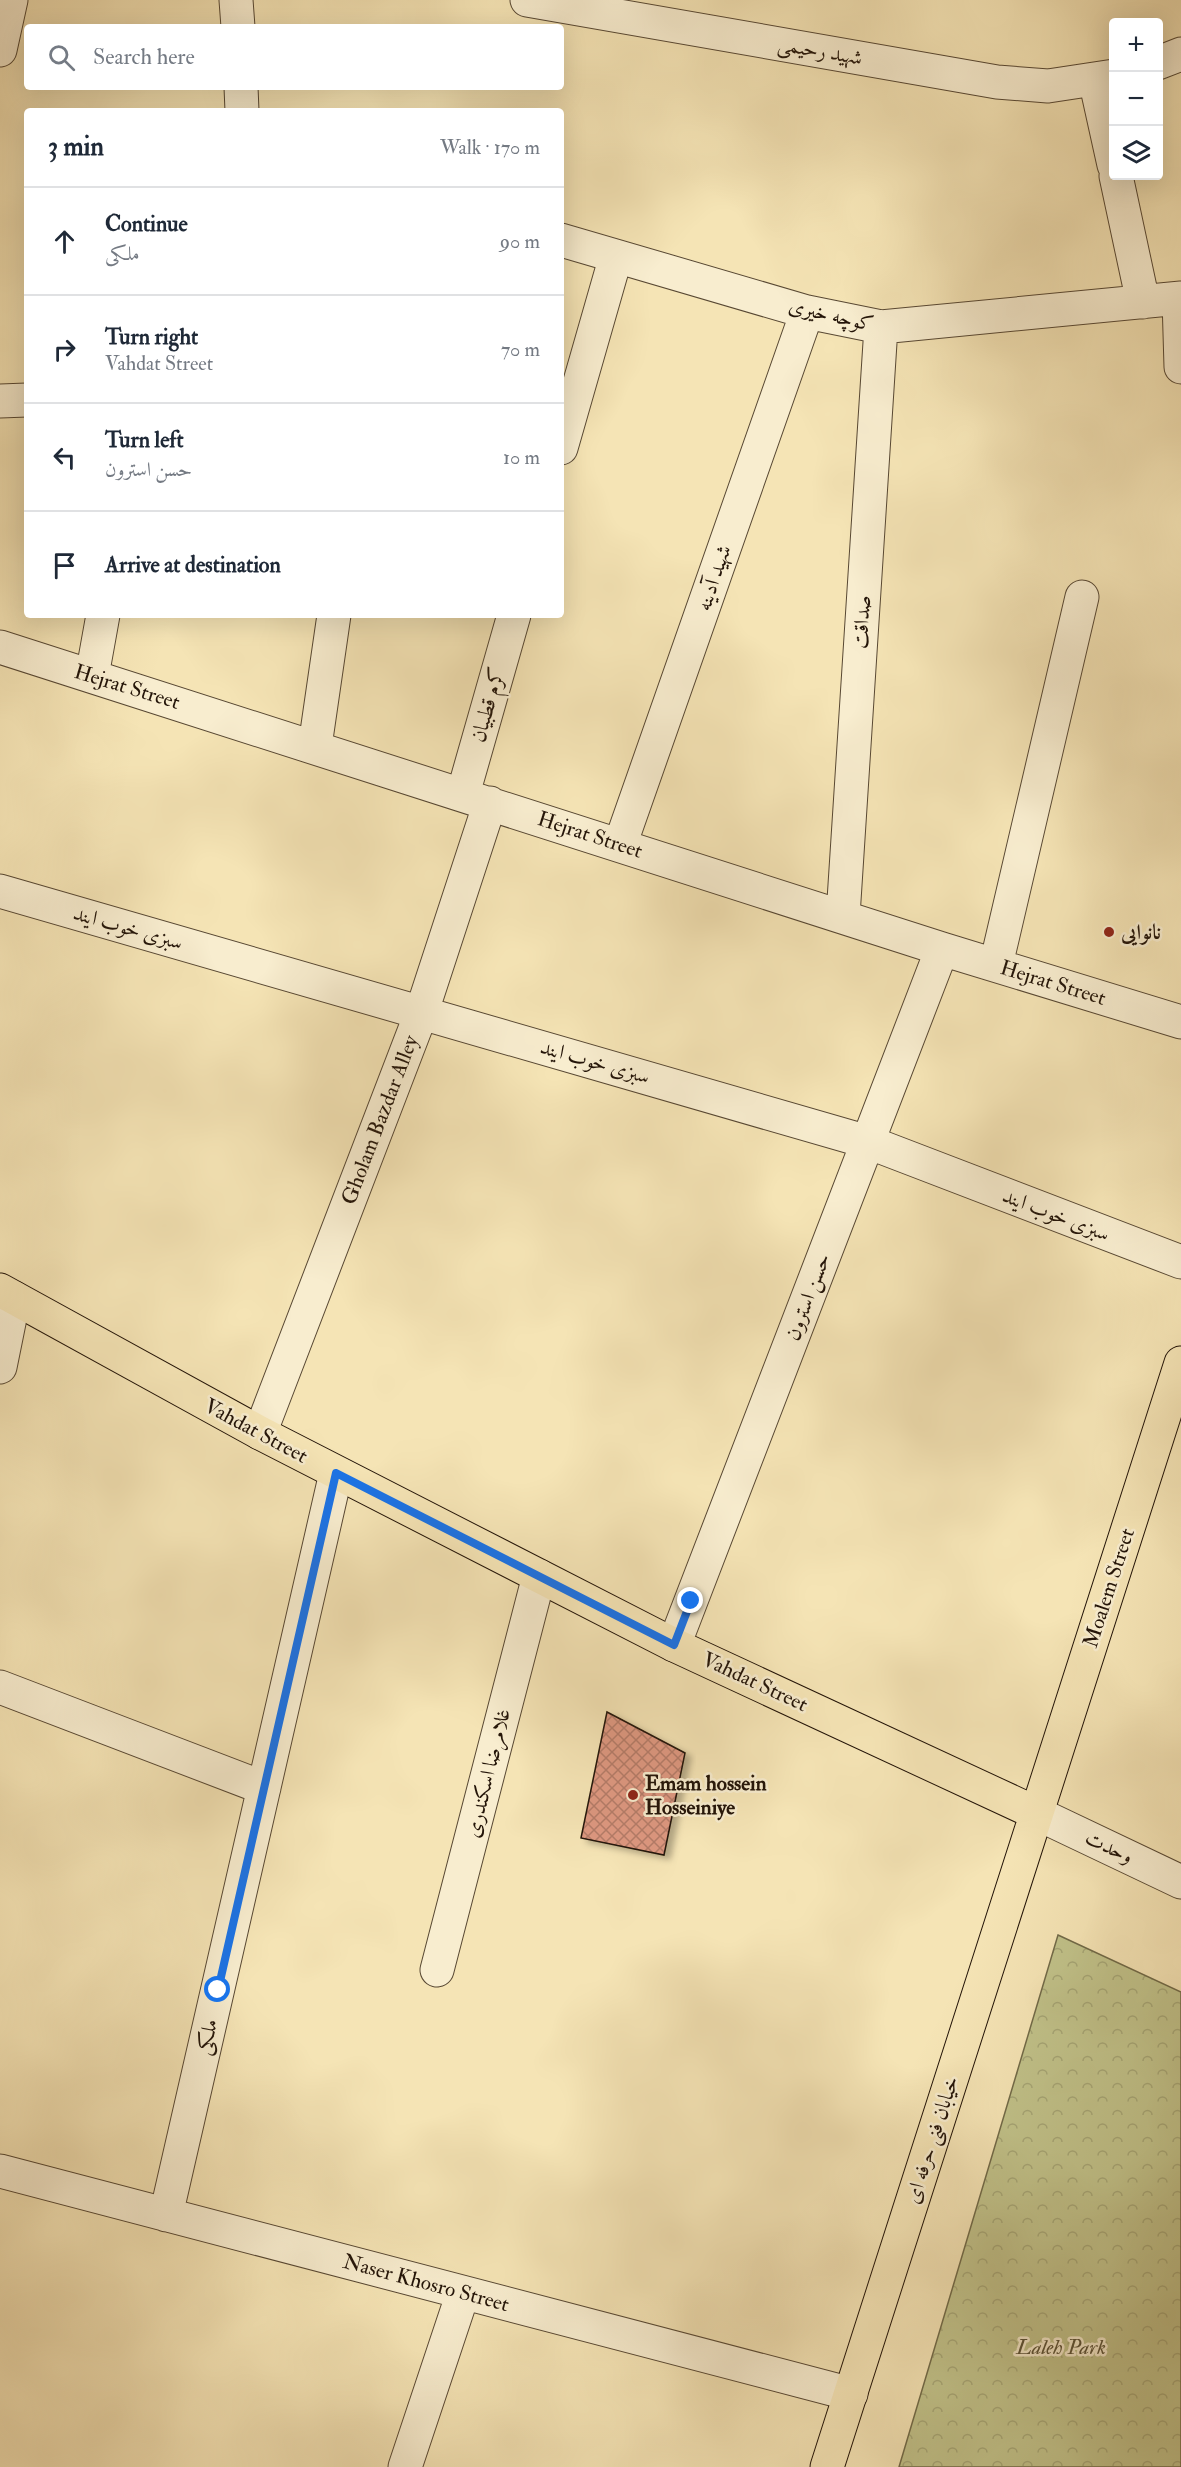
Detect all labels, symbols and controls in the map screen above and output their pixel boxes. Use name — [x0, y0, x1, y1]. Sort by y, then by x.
map controls — [1109, 18, 1163, 180]
button: + — [1109, 18, 1163, 72]
search box — [24, 24, 564, 90]
street label: شهید رحیمی — [776, 30, 864, 72]
icon: search — [45, 41, 78, 74]
text: Search here — [93, 43, 195, 71]
button: − — [1109, 72, 1163, 126]
button: layers — [1109, 126, 1163, 180]
text: 3 min — [48, 131, 104, 163]
text: Walk · 170 m — [440, 135, 540, 160]
text: Continue — [105, 210, 188, 238]
icon: ahead — [48, 225, 81, 258]
text: 90 m — [500, 229, 540, 254]
text: ملکی — [105, 241, 140, 266]
street label: کوچه خیری — [786, 292, 876, 338]
text: Turn right — [105, 323, 198, 351]
icon: right — [48, 333, 81, 366]
text: 70 m — [501, 337, 540, 362]
text: Vahdat Street — [105, 351, 213, 376]
text: Turn left — [105, 426, 184, 454]
icon: left — [48, 441, 81, 474]
text: 10 m — [503, 445, 540, 470]
text: حسن استرون — [105, 457, 192, 482]
street label: شهید آدینه — [690, 541, 738, 615]
icon: arrive — [48, 549, 81, 582]
text: Arrive at destination — [105, 551, 281, 579]
street label: صداقت — [847, 594, 877, 650]
street label: Hejrat Street — [71, 658, 183, 716]
street label: کرم قطبیان — [464, 665, 515, 747]
street label: Hejrat Street — [534, 805, 646, 865]
street label: سبزی خوب ایند — [70, 899, 186, 957]
place label: نانوایی — [1120, 919, 1161, 946]
marker: نانوایی — [1102, 925, 1116, 939]
street label: Hejrat Street — [997, 954, 1109, 1012]
street label: Gholam Bazdar Alley — [335, 1031, 425, 1208]
street label: سبزی خوب ایند — [537, 1033, 653, 1091]
street label: سبزی خوب ایند — [998, 1182, 1114, 1248]
street label: حسن استرون — [779, 1249, 837, 1345]
street label: Vahdat Street — [200, 1392, 313, 1470]
street label: Moalem Street — [1077, 1525, 1141, 1651]
route end — [677, 1587, 703, 1613]
street label: Vahdat Street — [698, 1646, 812, 1718]
street label: غلامرضا اسکندری — [459, 1706, 518, 1841]
place label: Emam hossein Hosseiniye — [645, 1770, 767, 1821]
marker: Emam hossein Hosseiniye — [626, 1788, 640, 1802]
street label: وحدت — [1080, 1824, 1138, 1870]
route start — [204, 1976, 230, 2002]
street label: ملکی — [190, 2016, 224, 2058]
street label: خیابان فنی حرفه ای — [899, 2073, 966, 2207]
street label: Naser Khosro Street — [340, 2248, 512, 2318]
park label: Laleh Park — [1015, 2334, 1106, 2361]

